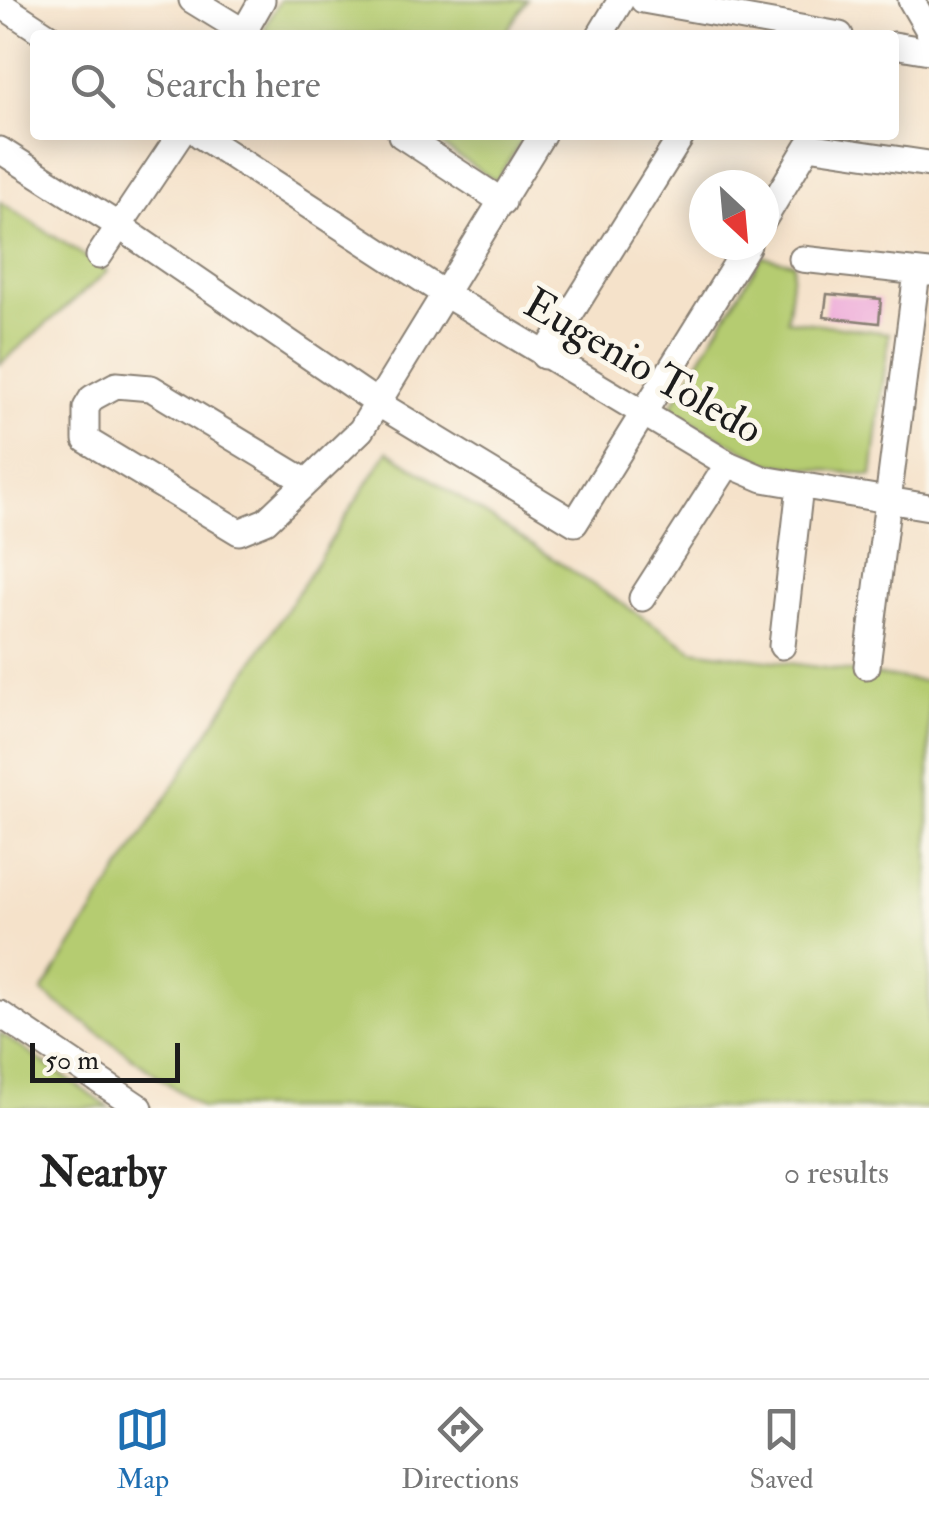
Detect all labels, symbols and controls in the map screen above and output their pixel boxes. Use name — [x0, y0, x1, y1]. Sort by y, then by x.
search box — [30, 30, 899, 140]
icon: search — [65, 58, 120, 113]
text: Search here — [145, 61, 321, 109]
north arrow — [689, 170, 779, 260]
street label: Eugenio Toledo — [515, 278, 771, 456]
scale bar — [30, 1038, 180, 1082]
text: 50 m — [45, 1043, 99, 1078]
text: Nearby — [40, 1147, 166, 1199]
text: 0 results — [784, 1153, 889, 1193]
tab: Map — [115, 1402, 170, 1497]
tab: Directions — [401, 1402, 519, 1497]
tab: Saved — [750, 1402, 814, 1497]

